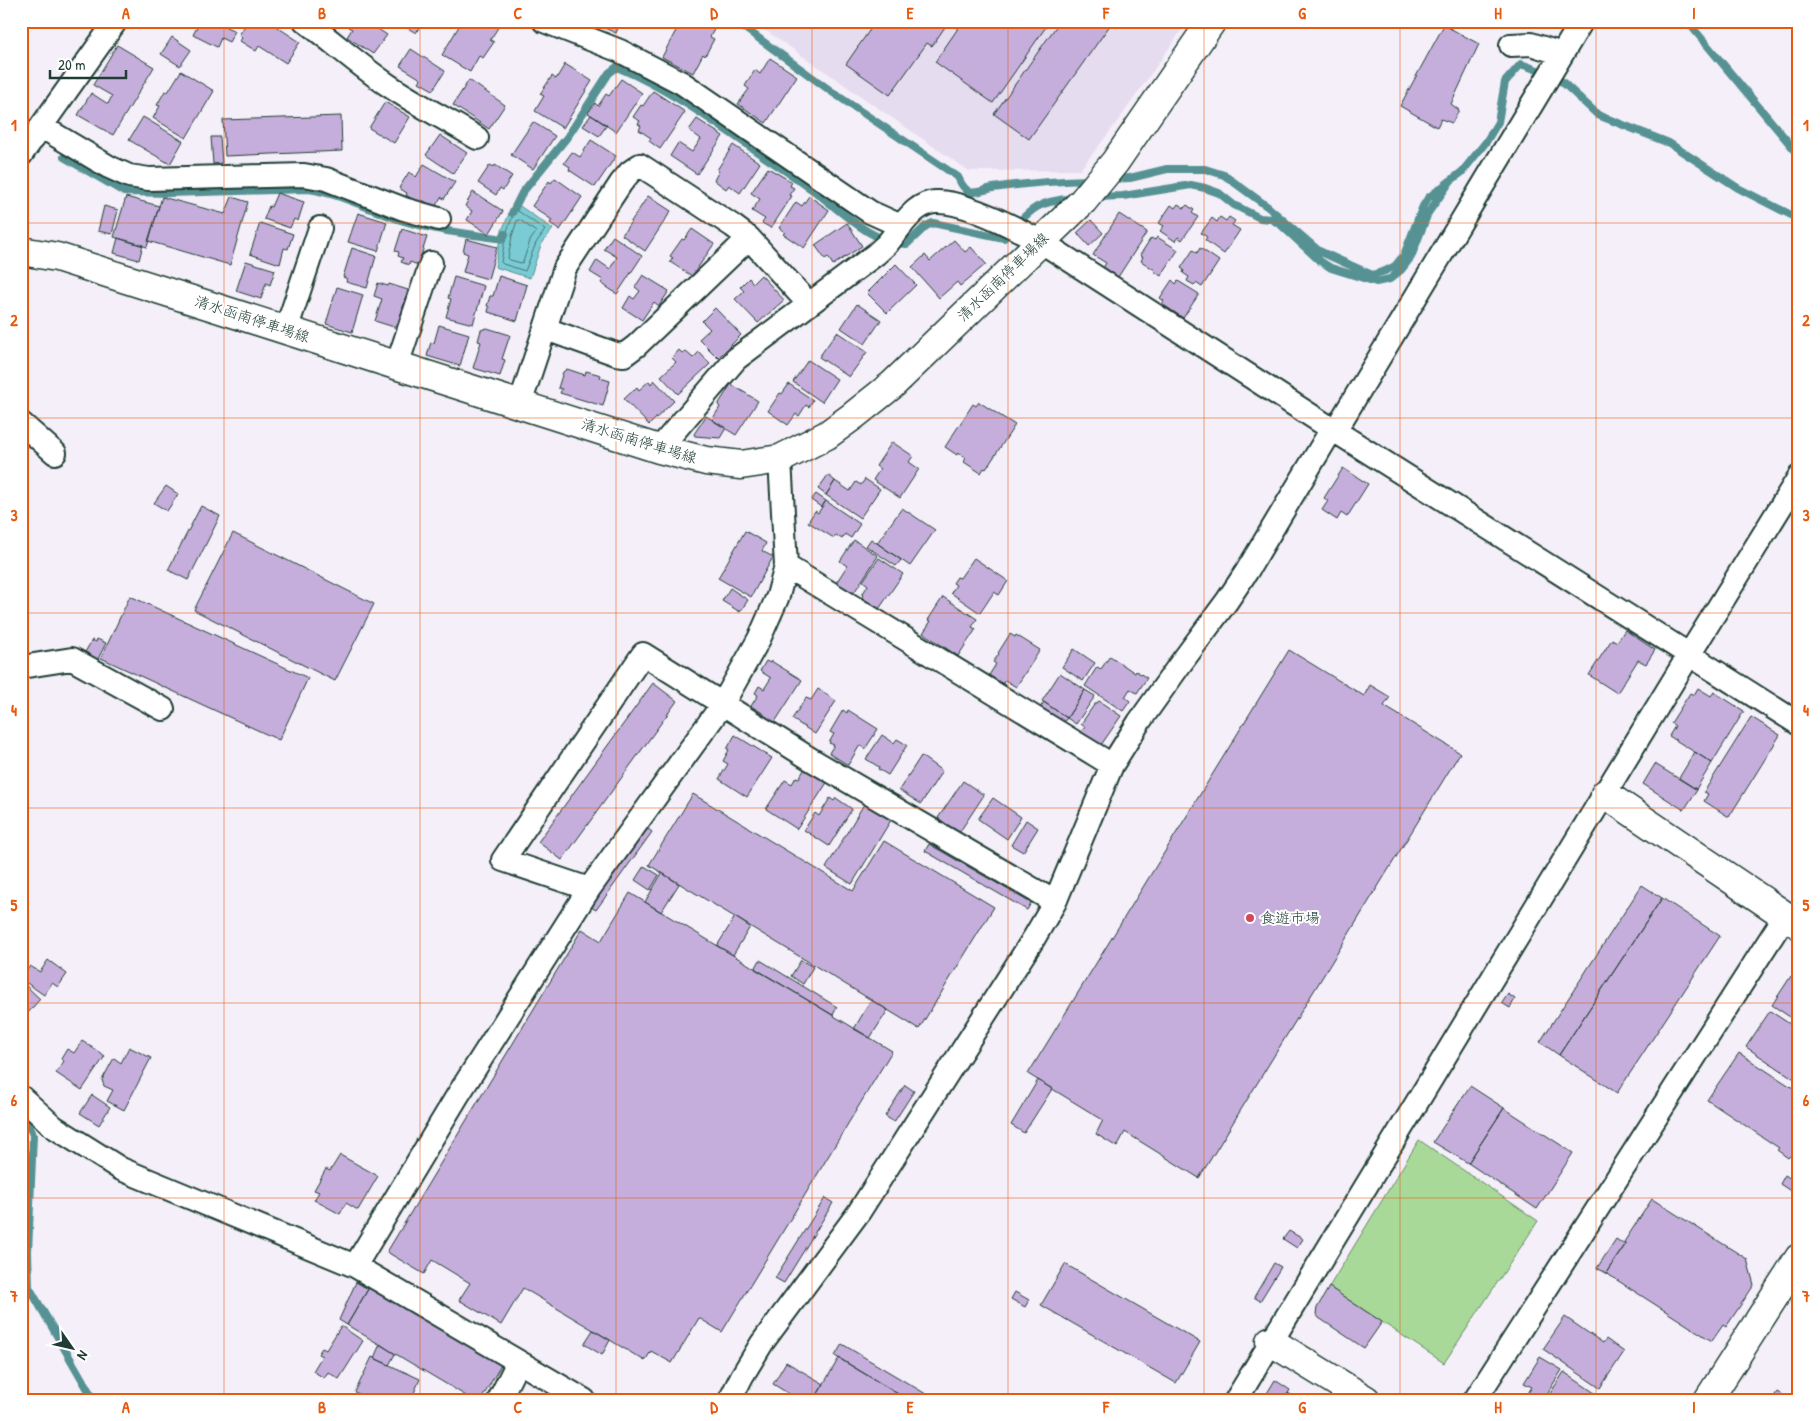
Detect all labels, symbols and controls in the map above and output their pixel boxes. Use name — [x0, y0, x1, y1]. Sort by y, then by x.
text: A — [122, 2, 130, 24]
text: B — [318, 2, 326, 24]
text: C — [514, 2, 523, 24]
text: D — [710, 2, 718, 24]
text: E — [906, 2, 914, 24]
text: F — [1102, 2, 1110, 24]
text: G — [1298, 2, 1306, 24]
text: H — [1494, 2, 1502, 24]
text: I — [1692, 2, 1696, 24]
scale bar — [50, 48, 126, 80]
text: 20 m — [58, 54, 85, 75]
text: 1 — [11, 114, 17, 136]
text: 1 — [1803, 114, 1809, 136]
street label: 清水函南停車場線 — [952, 227, 1053, 326]
street label: 清水函南停車場線 — [192, 290, 312, 347]
text: 2 — [10, 309, 18, 331]
text: 2 — [1802, 309, 1810, 331]
street label: 清水函南停車場線 — [579, 413, 700, 468]
text: 3 — [10, 504, 18, 526]
text: 3 — [1802, 504, 1810, 526]
text: 4 — [11, 699, 17, 721]
text: 4 — [1803, 699, 1809, 721]
text: 5 — [11, 894, 18, 916]
text: 5 — [1803, 894, 1810, 916]
place label: 食遊市場 — [1260, 907, 1320, 928]
marker: 食遊市場 — [1244, 912, 1256, 924]
text: 6 — [11, 1089, 18, 1111]
text: 6 — [1803, 1089, 1810, 1111]
text: 7 — [9, 1285, 18, 1307]
text: 7 — [1801, 1285, 1810, 1307]
north arrow — [48, 1324, 98, 1374]
text: N — [73, 1347, 93, 1364]
text: A — [122, 1396, 130, 1418]
text: B — [318, 1396, 326, 1418]
text: C — [514, 1396, 523, 1418]
text: D — [710, 1396, 718, 1418]
text: E — [906, 1396, 914, 1418]
text: F — [1102, 1396, 1110, 1418]
text: G — [1298, 1396, 1306, 1418]
text: H — [1494, 1396, 1502, 1418]
text: I — [1692, 1396, 1696, 1418]

